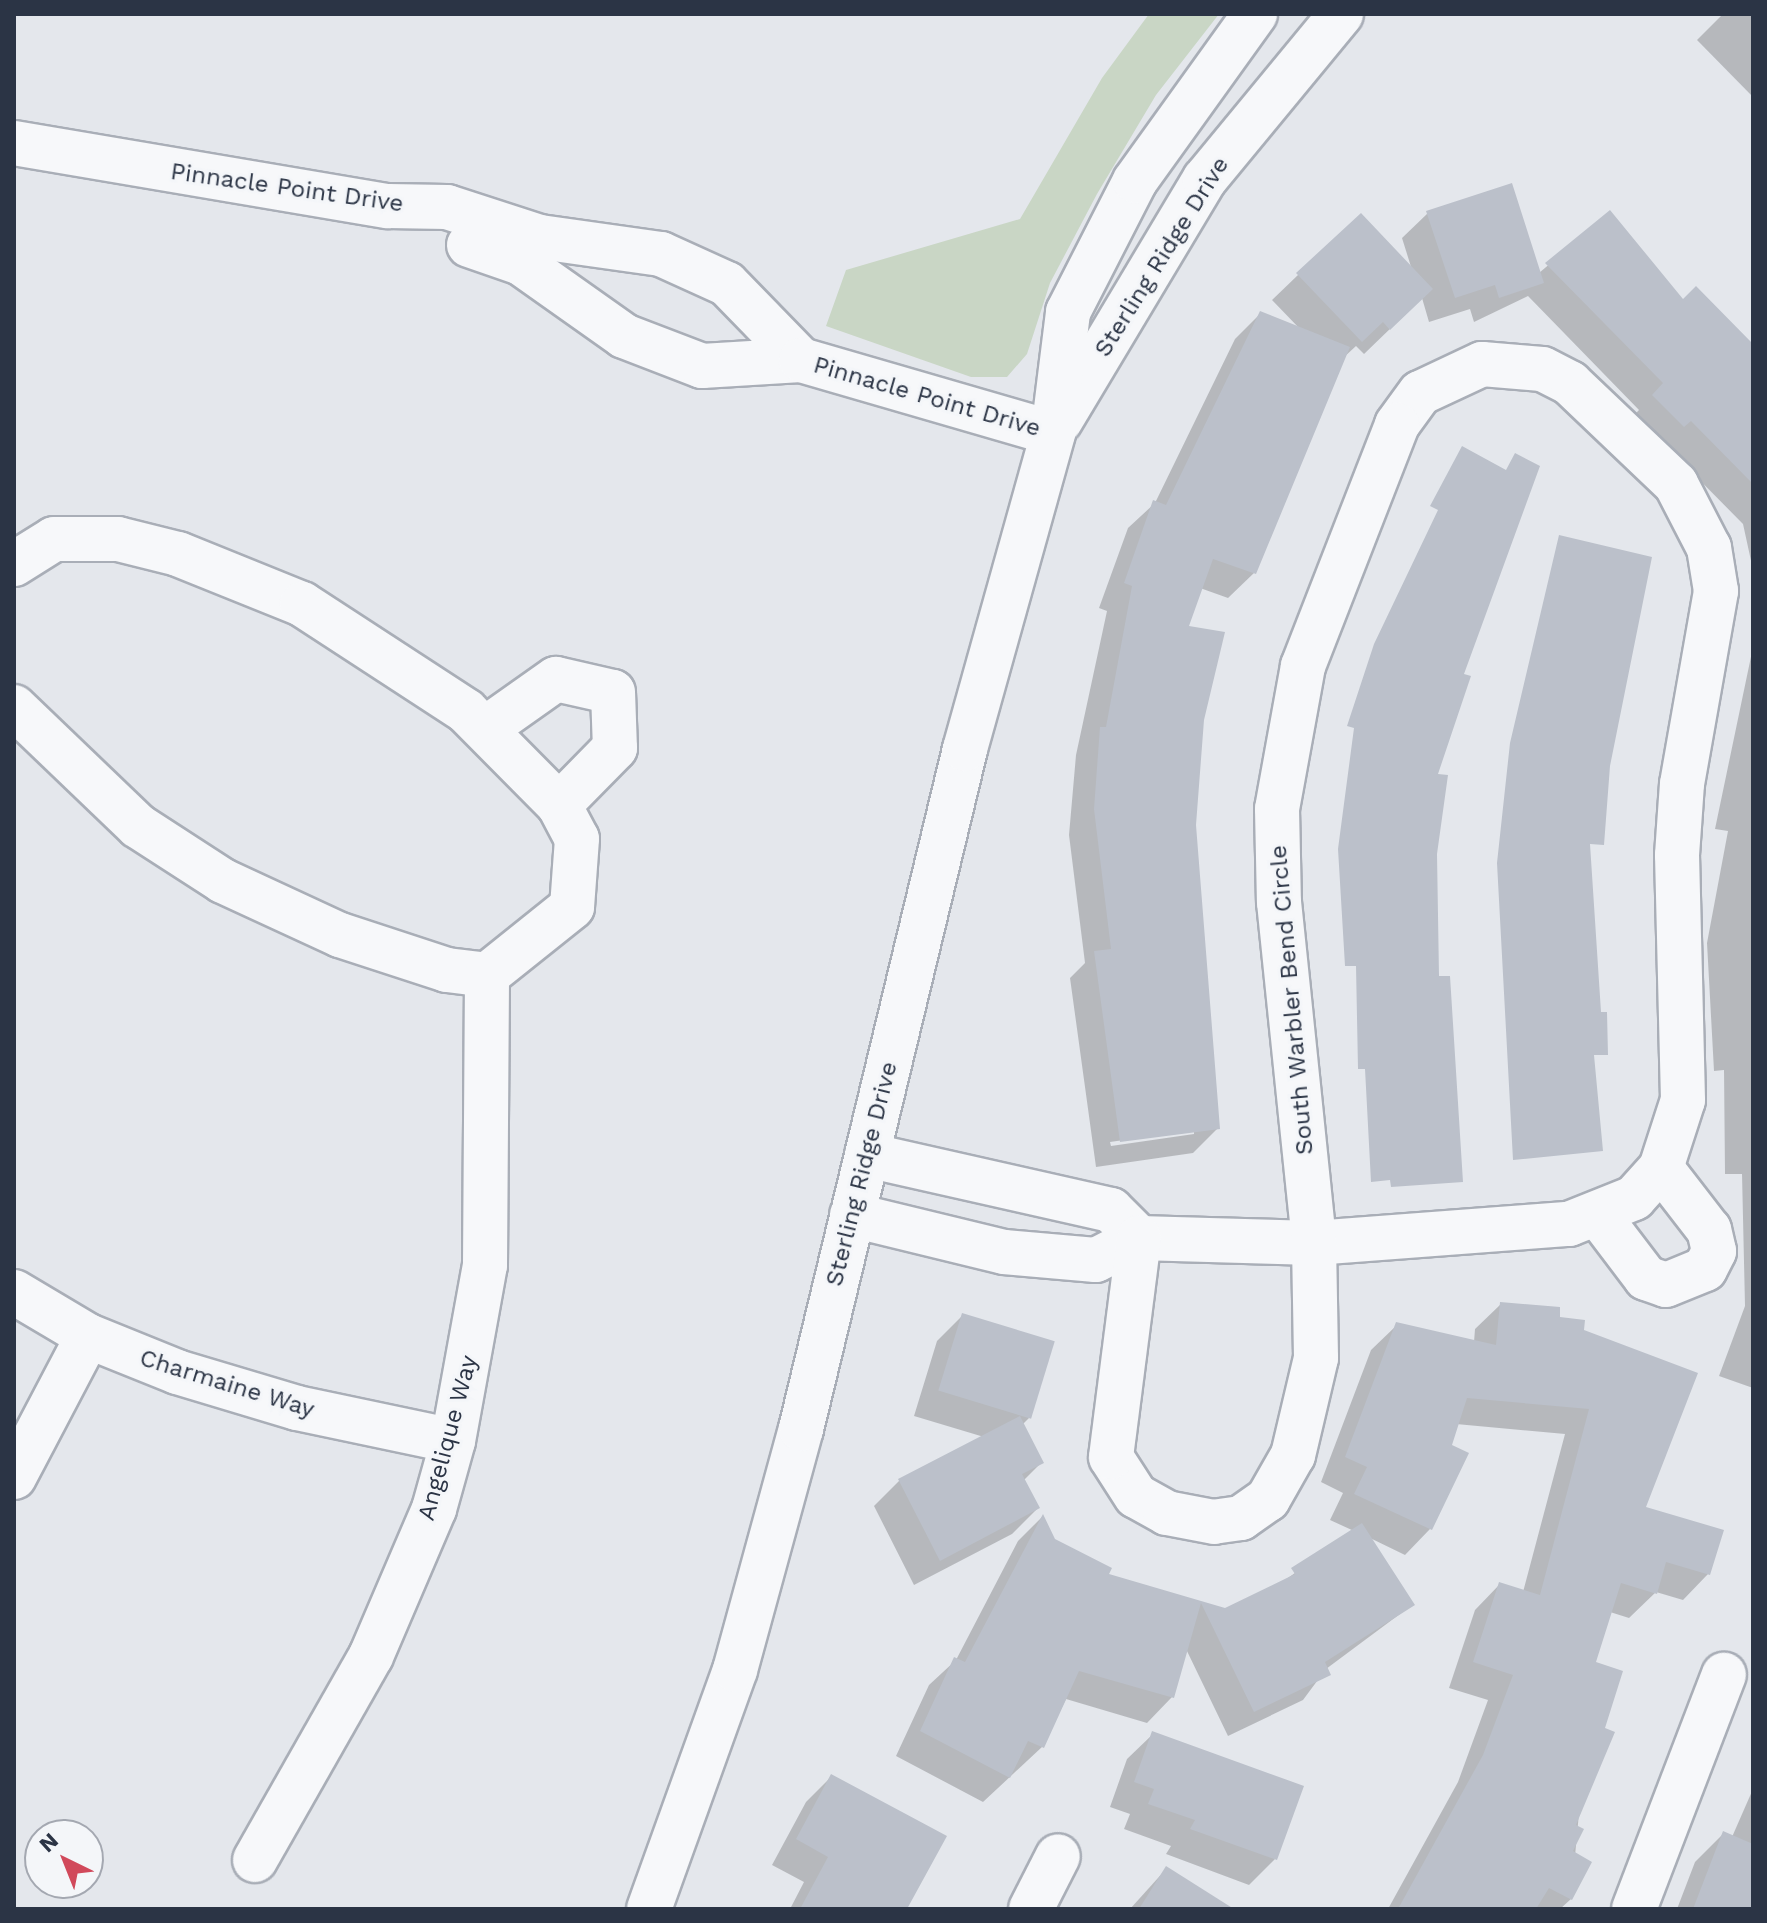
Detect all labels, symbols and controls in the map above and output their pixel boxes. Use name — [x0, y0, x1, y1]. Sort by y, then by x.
street label: Sterling Ridge Drive — [1089, 152, 1235, 362]
street label: Pinnacle Point Drive — [169, 157, 405, 219]
street label: Pinnacle Point Drive — [810, 351, 1044, 443]
street label: South Warbler Bend Circle — [1264, 843, 1320, 1157]
street label: Sterling Ridge Drive — [820, 1059, 904, 1289]
street label: Charmaine Way — [136, 1344, 318, 1424]
street label: Angelique Way — [412, 1352, 484, 1524]
north arrow — [24, 1819, 104, 1899]
text: N — [34, 1828, 63, 1857]

